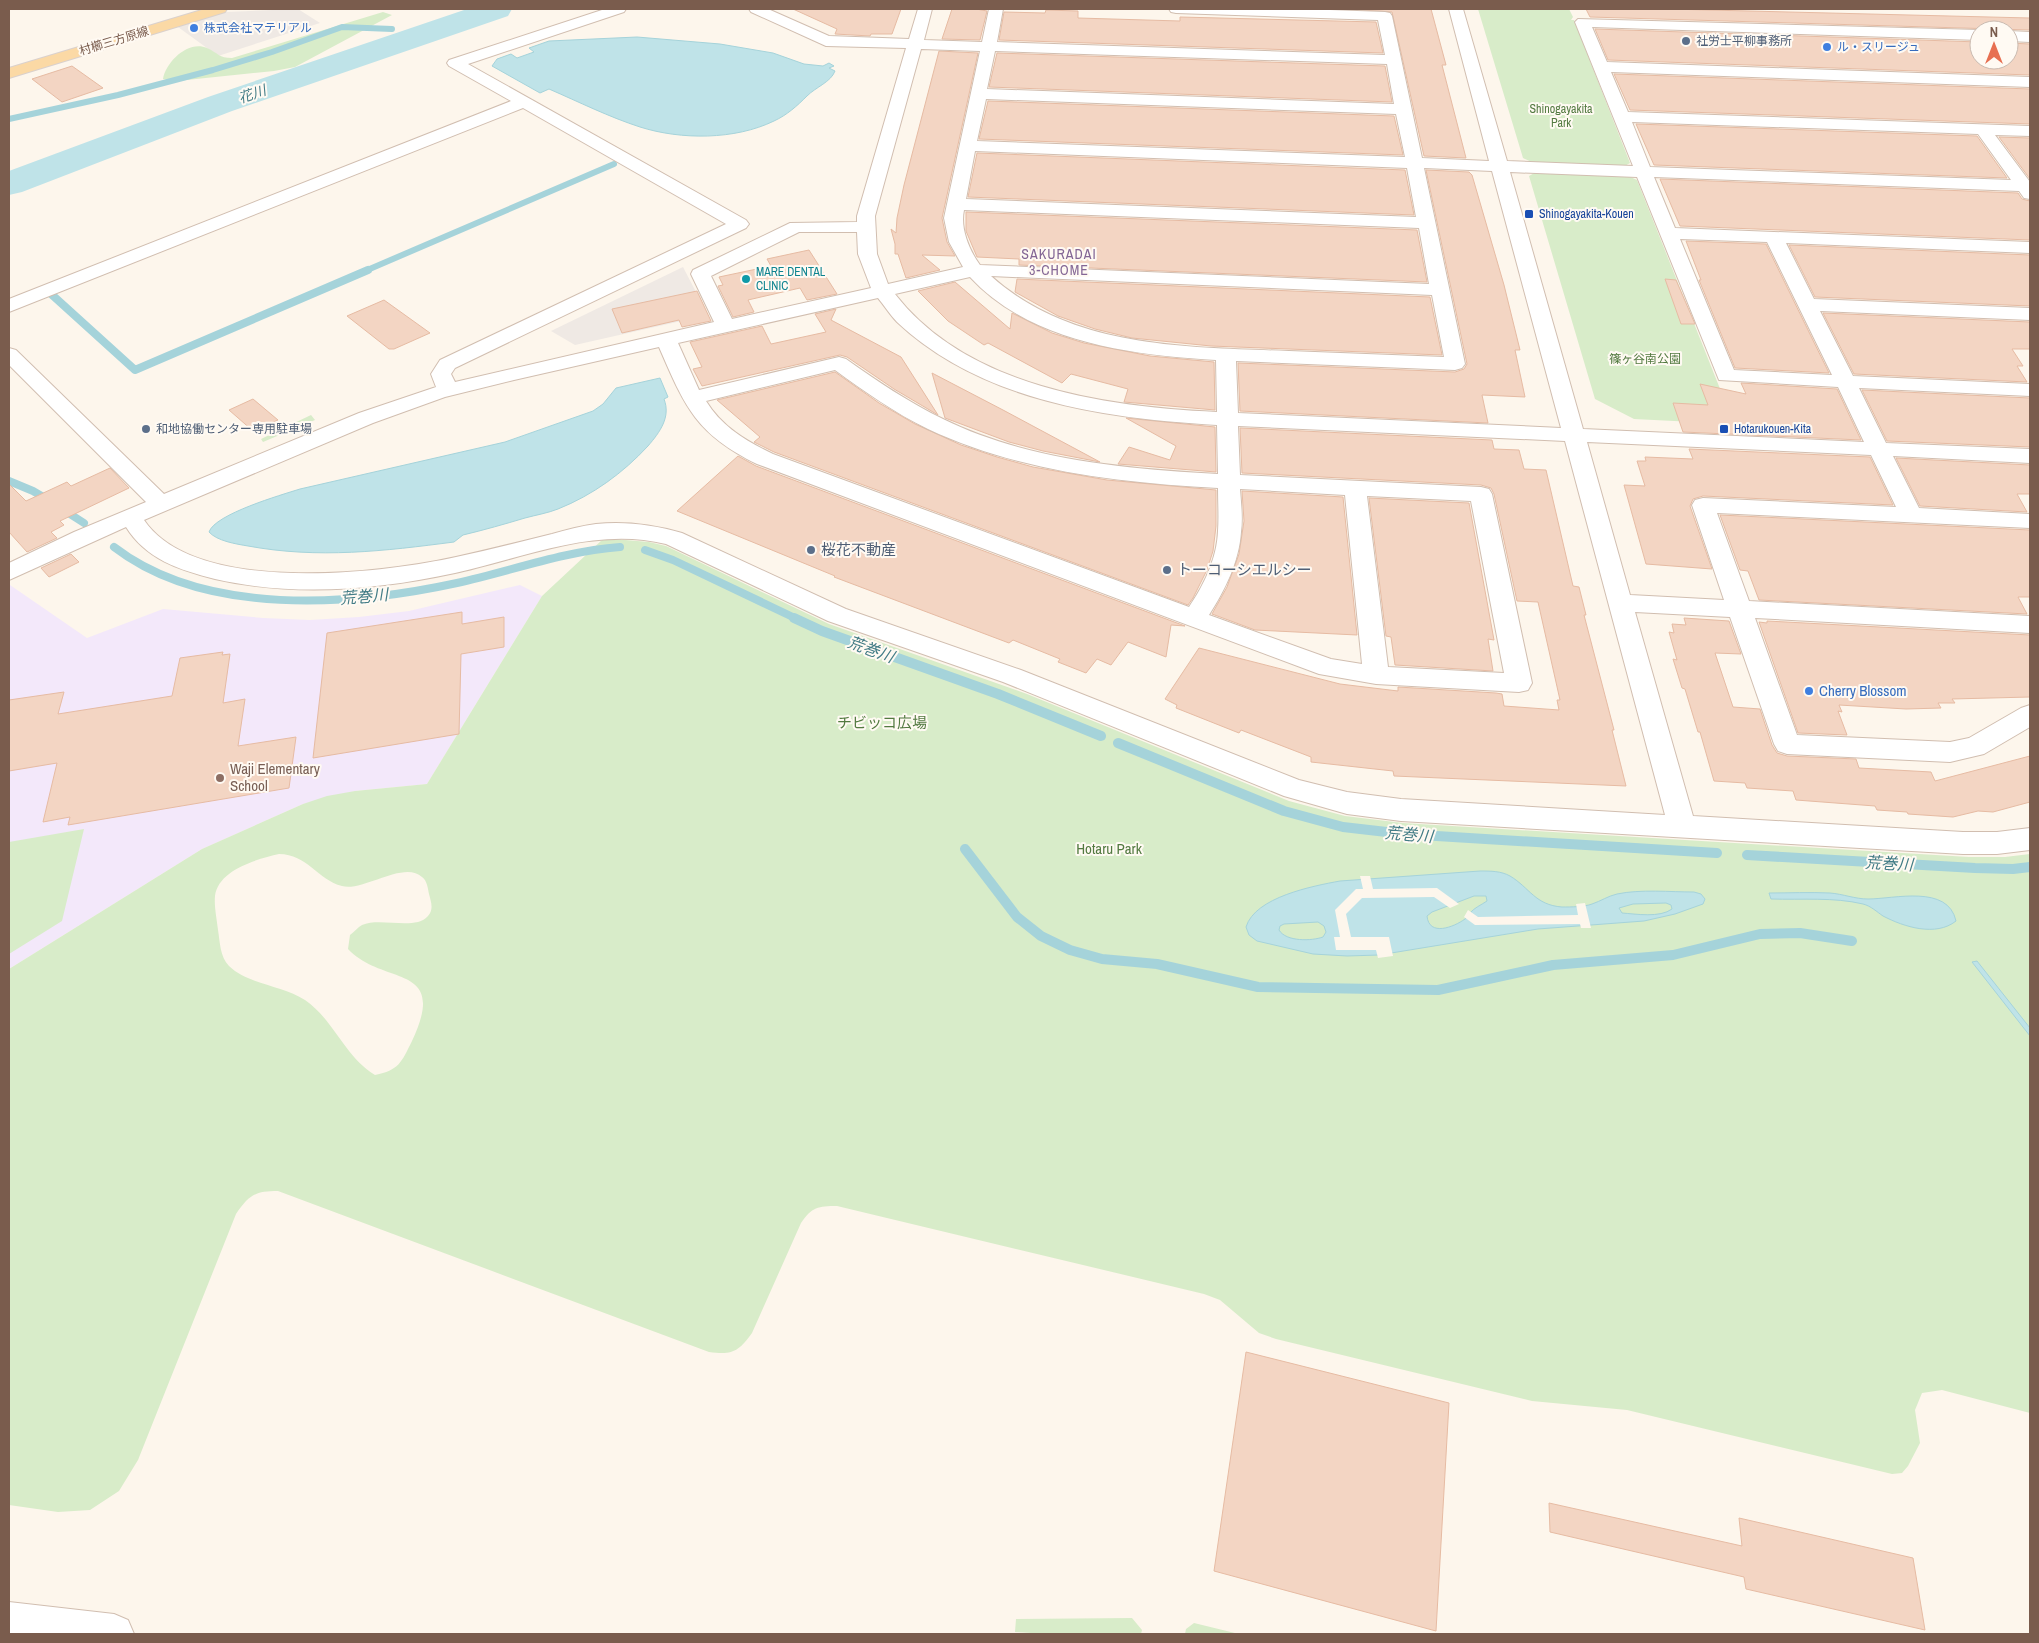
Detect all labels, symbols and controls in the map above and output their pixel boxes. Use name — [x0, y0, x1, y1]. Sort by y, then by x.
place label: 株式会社マテリアル — [204, 20, 312, 36]
north arrow — [1969, 20, 2019, 70]
marker: 株式会社マテリアル — [188, 22, 200, 34]
street label: 村櫛三方原線 — [77, 23, 151, 59]
text: N — [1990, 23, 1998, 41]
place label: 社労士平柳事務所 — [1696, 33, 1792, 49]
marker: 社労士平柳事務所 — [1680, 35, 1692, 47]
place label: ル・スリージュ — [1837, 39, 1920, 55]
marker: ル・スリージュ — [1821, 41, 1833, 53]
water label: 花川 — [236, 80, 270, 107]
park label: Shinogayakita Park — [1530, 101, 1593, 131]
place label: Shinogayakita-Kouen — [1539, 206, 1634, 222]
marker: Shinogayakita-Kouen — [1523, 208, 1535, 220]
district label: SAKURADAI 3-CHOME — [1021, 245, 1097, 279]
place label: MARE DENTAL CLINIC — [756, 264, 826, 294]
marker: MARE DENTAL CLINIC — [740, 273, 752, 285]
park label: 篠ヶ谷南公園 — [1609, 351, 1681, 367]
place label: 和地協働センター専用駐車場 — [156, 421, 312, 437]
place label: Hotarukouen-Kita — [1734, 421, 1812, 437]
marker: 和地協働センター専用駐車場 — [140, 423, 152, 435]
marker: Hotarukouen-Kita — [1718, 423, 1730, 435]
place label: 桜花不動産 — [821, 539, 896, 560]
marker: 桜花不動産 — [805, 544, 817, 556]
place label: トーコーシエルシー — [1177, 559, 1312, 580]
marker: トーコーシエルシー — [1161, 564, 1173, 576]
water label: 荒巻川 — [339, 583, 391, 609]
water label: 荒巻川 — [845, 630, 899, 668]
place label: Cherry Blossom — [1819, 680, 1906, 701]
marker: Cherry Blossom — [1803, 685, 1815, 697]
park label: チビッコ広場 — [837, 712, 927, 733]
place label: Waji Elementary School — [230, 758, 321, 796]
marker: Waji Elementary School — [214, 772, 226, 784]
water label: 荒巻川 — [1384, 821, 1436, 847]
park label: Hotaru Park — [1076, 838, 1143, 859]
water label: 荒巻川 — [1864, 851, 1916, 875]

